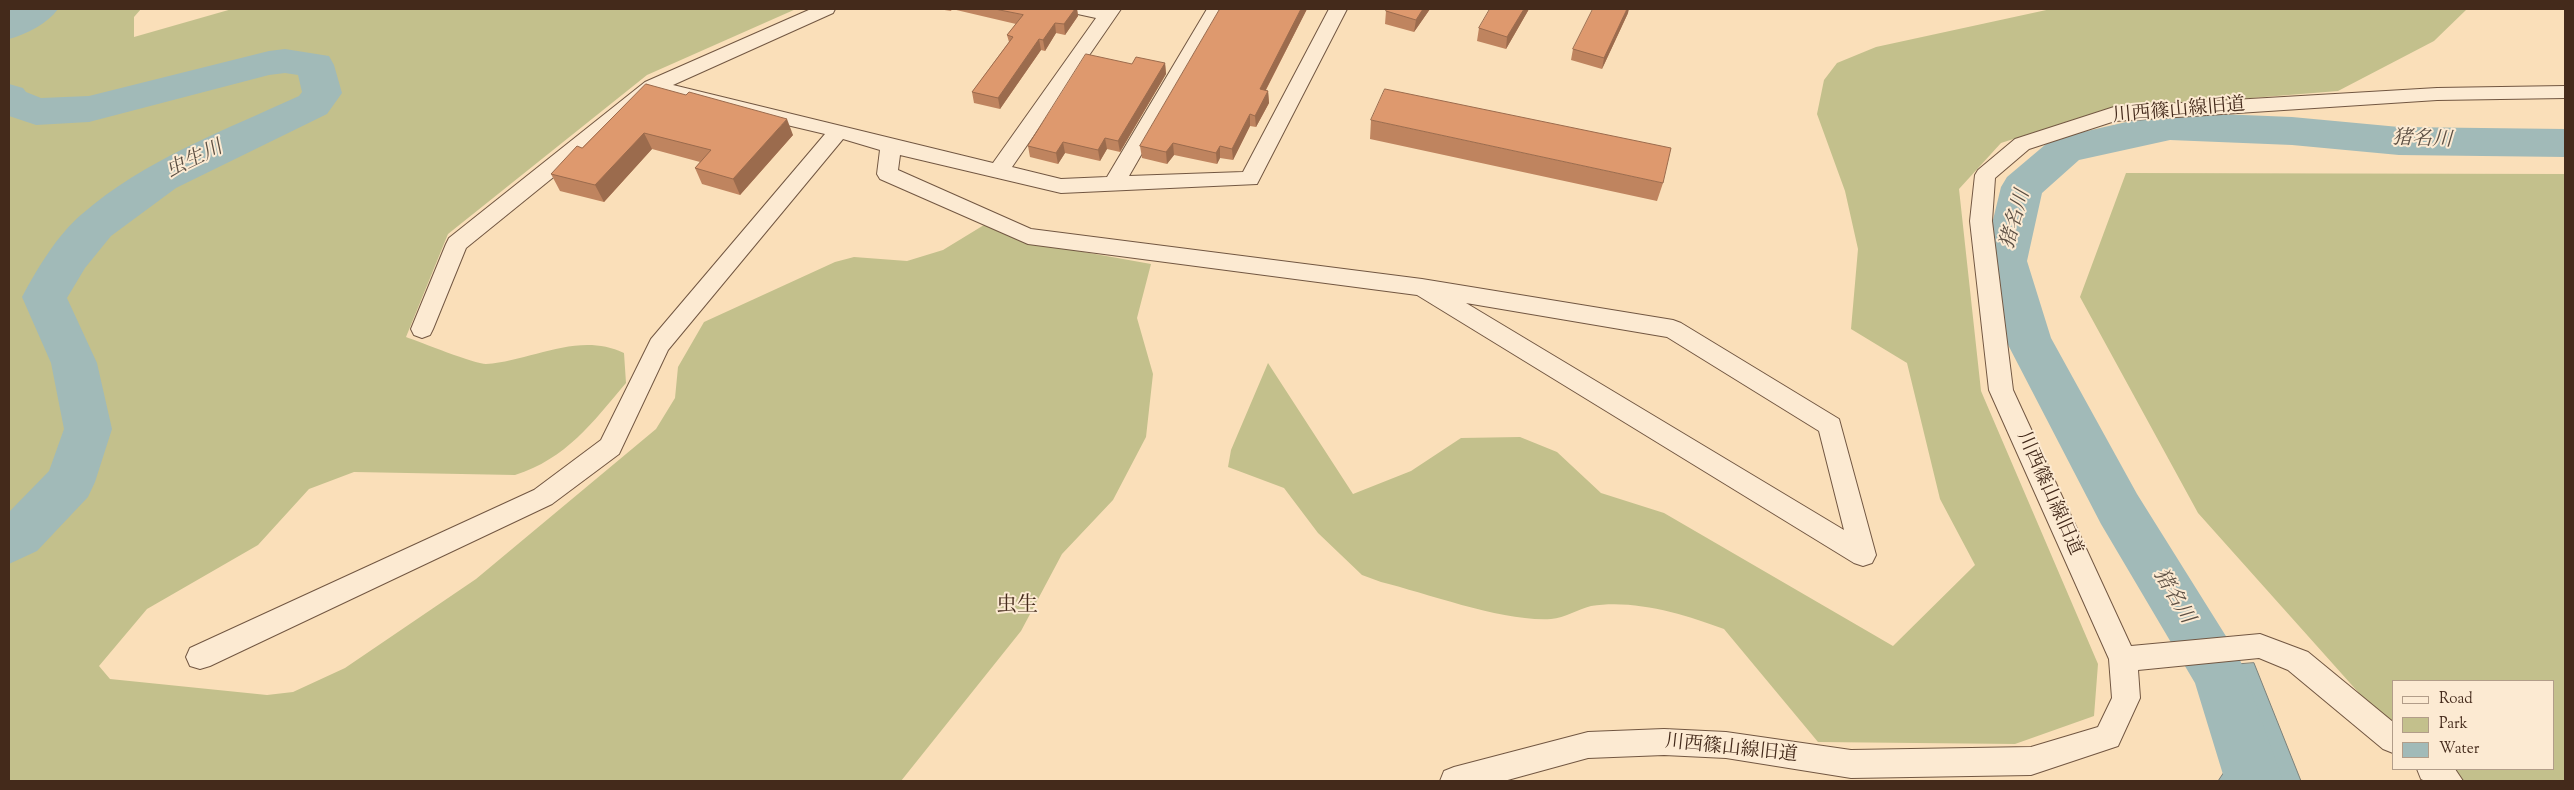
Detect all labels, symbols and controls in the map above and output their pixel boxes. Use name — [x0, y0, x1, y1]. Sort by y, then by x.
street label: 川西篠山線旧道 — [2112, 95, 2246, 129]
water label: 猪名川 — [2392, 128, 2452, 154]
water label: 虫生川 — [163, 137, 227, 185]
water label: 猪名川 — [1997, 188, 2037, 252]
street label: 川西篠山線旧道 — [2011, 429, 2085, 559]
water label: 猪名川 — [2146, 565, 2198, 629]
district label: 虫生 — [996, 594, 1038, 620]
legend — [2392, 680, 2554, 770]
text: Road — [2439, 689, 2473, 710]
text: Park — [2439, 714, 2468, 735]
street label: 川西篠山線旧道 — [1664, 732, 1798, 768]
text: Water — [2439, 739, 2479, 760]

